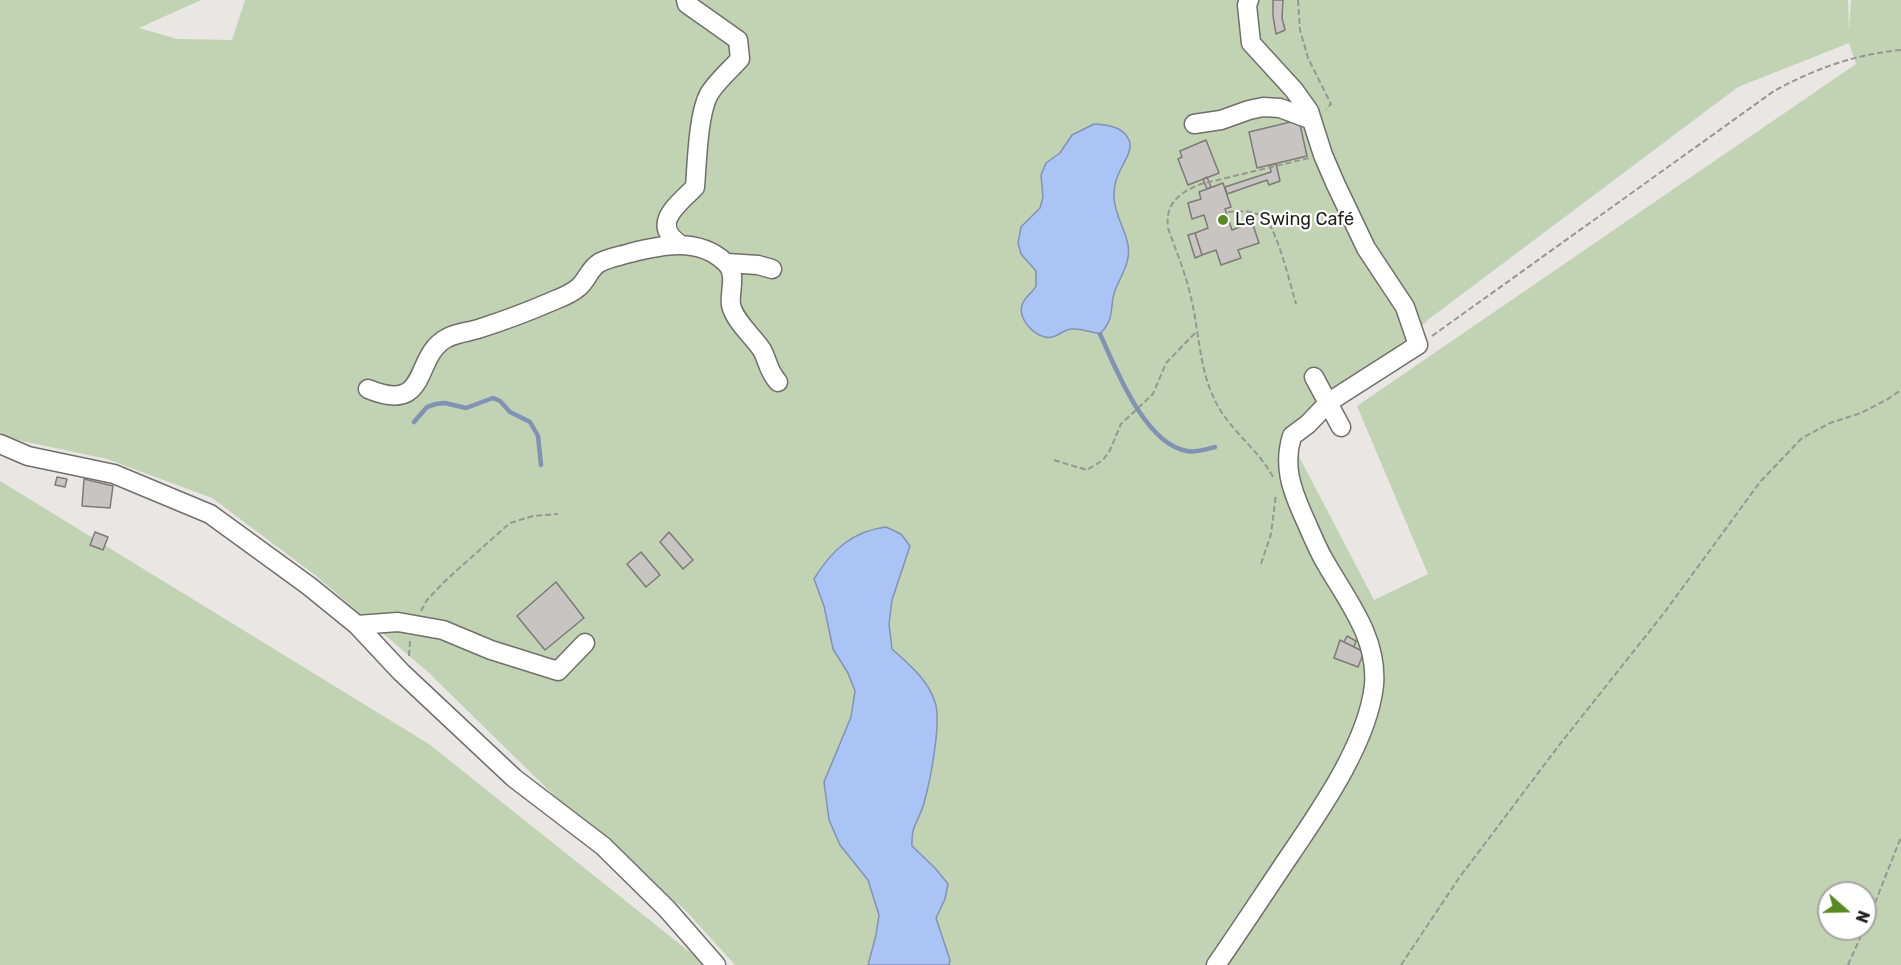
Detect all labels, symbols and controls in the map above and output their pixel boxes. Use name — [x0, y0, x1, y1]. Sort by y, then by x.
place label: Le Swing Café — [1235, 209, 1354, 231]
marker: Le Swing Café — [1216, 213, 1230, 227]
north arrow — [1817, 881, 1877, 941]
text: N — [1852, 908, 1873, 925]

